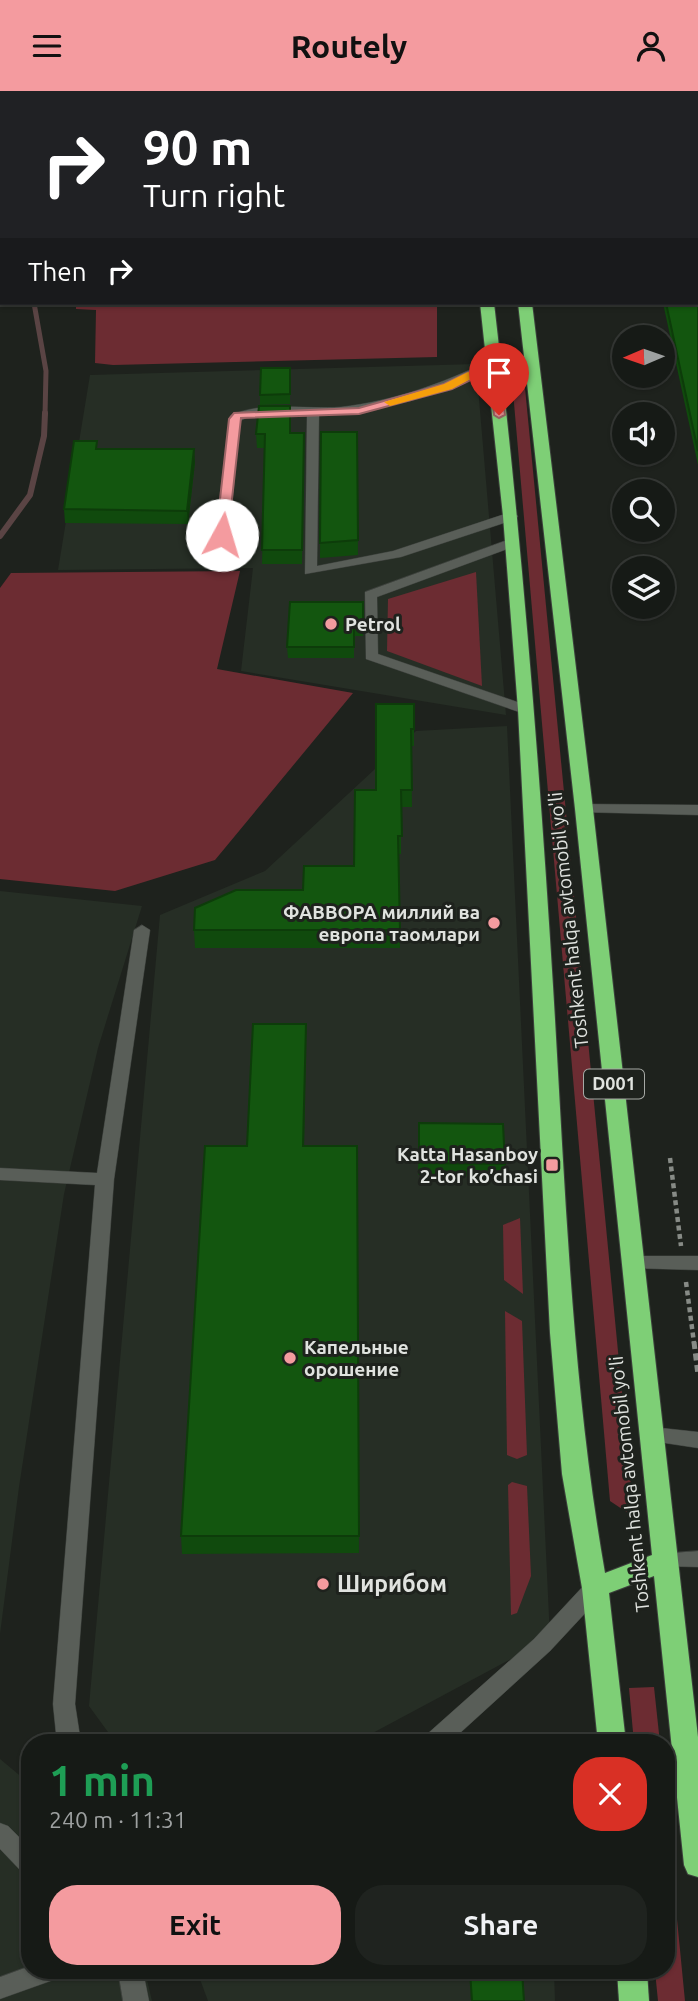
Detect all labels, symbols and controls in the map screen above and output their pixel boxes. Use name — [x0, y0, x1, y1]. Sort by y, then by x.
icon: menu — [28, 27, 66, 65]
icon: person — [632, 27, 670, 65]
text: Routely — [291, 28, 407, 64]
icon: right — [28, 119, 119, 210]
text: 90 m — [143, 119, 252, 174]
text: Turn right — [143, 177, 285, 213]
icon: right — [101, 252, 139, 290]
text: Then — [28, 257, 87, 286]
north arrow — [612, 325, 676, 389]
map controls — [612, 325, 675, 619]
pin — [469, 343, 529, 415]
icon: arrive — [480, 354, 518, 392]
button: sound — [612, 402, 675, 465]
button: search — [612, 479, 675, 542]
position arrow — [185, 498, 259, 572]
button: layers — [612, 556, 675, 619]
place label: Petrol — [345, 613, 401, 635]
marker: Petrol — [323, 616, 339, 632]
street label: Toshkent halqa avtomobil yo'li — [544, 791, 592, 1049]
place label: ФАВВОРА миллий ва европа таомлари — [283, 901, 480, 945]
marker: ФАВВОРА миллий ва европа таомлари — [486, 915, 502, 931]
road number: D001 — [584, 1069, 644, 1099]
place label: Katta Hasanboy 2-tor ko’chasi — [397, 1143, 538, 1187]
marker: Katta Hasanboy 2-tor ko’chasi — [544, 1157, 560, 1173]
place label: Капельные орошение — [304, 1336, 409, 1380]
marker: Капельные орошение — [282, 1350, 298, 1366]
street label: Toshkent halqa avtomobil yo'li — [605, 1355, 653, 1613]
place label: Ширибом — [337, 1571, 447, 1596]
marker: Ширибом — [315, 1576, 331, 1592]
text: 1 min — [49, 1757, 155, 1804]
button: close — [573, 1757, 647, 1831]
text: 240 m · 11:31 — [49, 1807, 187, 1832]
button: Exit — [49, 1885, 341, 1965]
button: Share — [355, 1885, 647, 1965]

